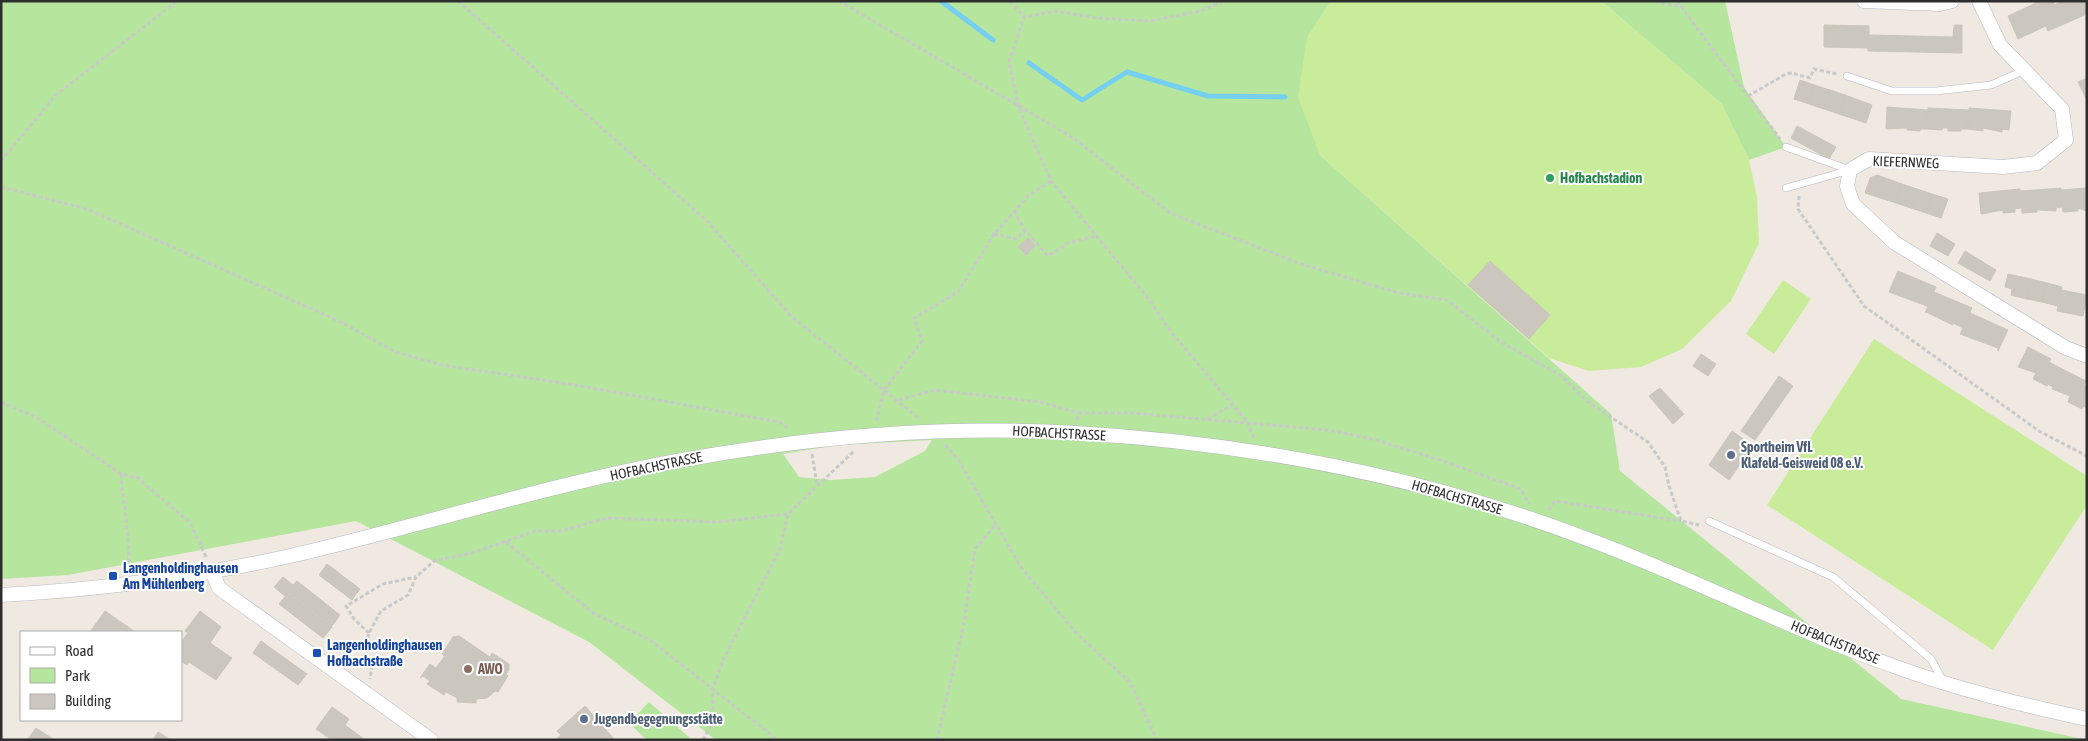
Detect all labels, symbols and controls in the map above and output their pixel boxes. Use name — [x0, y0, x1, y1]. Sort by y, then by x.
street label: KIEFERNWEG — [1872, 153, 1940, 171]
place label: Hofbachstadion — [1560, 170, 1643, 186]
marker: Hofbachstadion — [1544, 172, 1556, 184]
street label: HOFBACHSTRASSE — [1012, 423, 1106, 443]
place label: Sportheim VfL Klafeld-Geisweid 08 e.V. — [1741, 439, 1864, 471]
street label: HOFBACHSTRASSE — [609, 448, 703, 484]
marker: Sportheim VfL Klafeld-Geisweid 08 e.V. — [1725, 449, 1737, 461]
street label: HOFBACHSTRASSE — [1410, 476, 1504, 518]
place label: Langenholdinghausen Am Mühlenberg — [122, 560, 239, 592]
marker: Langenholdinghausen Am Mühlenberg — [107, 570, 119, 582]
street label: HOFBACHSTRASSE — [1789, 617, 1881, 667]
legend — [20, 631, 182, 721]
place label: Langenholdinghausen Hofbachstraße — [327, 637, 443, 669]
text: Road — [65, 642, 94, 659]
marker: Langenholdinghausen Hofbachstraße — [311, 647, 323, 659]
place label: AWO — [477, 661, 503, 677]
marker: AWO — [462, 663, 474, 675]
text: Park — [65, 667, 90, 684]
text: Building — [65, 692, 111, 709]
place label: Jugendbegegnungsstätte — [593, 711, 723, 727]
marker: Jugendbegegnungsstätte — [578, 713, 590, 725]

